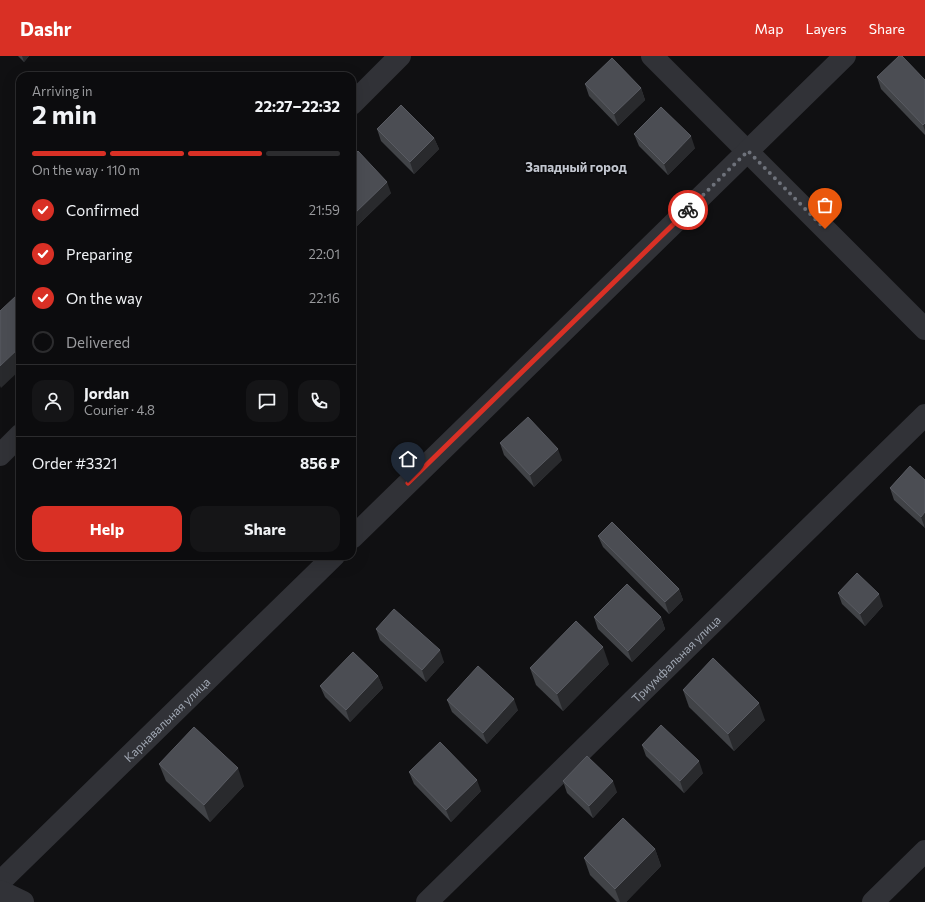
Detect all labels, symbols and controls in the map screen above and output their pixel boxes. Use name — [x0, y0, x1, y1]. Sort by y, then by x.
text: Dashr — [20, 17, 72, 40]
text: Map — [755, 20, 783, 37]
text: Layers — [805, 20, 847, 37]
text: Share — [869, 20, 905, 37]
text: Arriving in — [32, 83, 92, 99]
text: 22:27–22:32 — [255, 97, 340, 115]
text: 2 min — [32, 98, 97, 129]
district label: Западный город — [525, 159, 627, 175]
text: On the way · 110 m — [32, 162, 140, 178]
pin — [808, 188, 842, 229]
courier — [668, 190, 708, 230]
icon: bag — [814, 194, 836, 216]
icon: check — [32, 199, 54, 221]
icon: bike — [677, 199, 699, 221]
text: Confirmed — [66, 201, 139, 219]
text: 21:59 — [309, 202, 340, 218]
icon: check — [32, 243, 54, 265]
text: Preparing — [66, 245, 132, 263]
text: 22:01 — [308, 246, 340, 262]
icon: check — [32, 287, 54, 309]
text: On the way — [66, 289, 143, 307]
text: 22:16 — [309, 290, 340, 306]
text: Delivered — [66, 333, 130, 351]
button: person — [32, 380, 74, 422]
button: chat — [246, 380, 288, 422]
button: phone — [298, 380, 340, 422]
text: Jordan — [84, 384, 129, 402]
text: Courier · 4.8 — [84, 402, 155, 418]
pin — [391, 442, 425, 483]
icon: home — [397, 448, 419, 470]
text: Order #3321 — [32, 454, 117, 472]
text: 856 ₽ — [300, 454, 340, 472]
button: Help — [32, 506, 182, 552]
button: Share — [190, 506, 340, 552]
street label: Триумфальная улица — [628, 612, 723, 705]
street label: Карнавальная улица — [121, 674, 213, 764]

